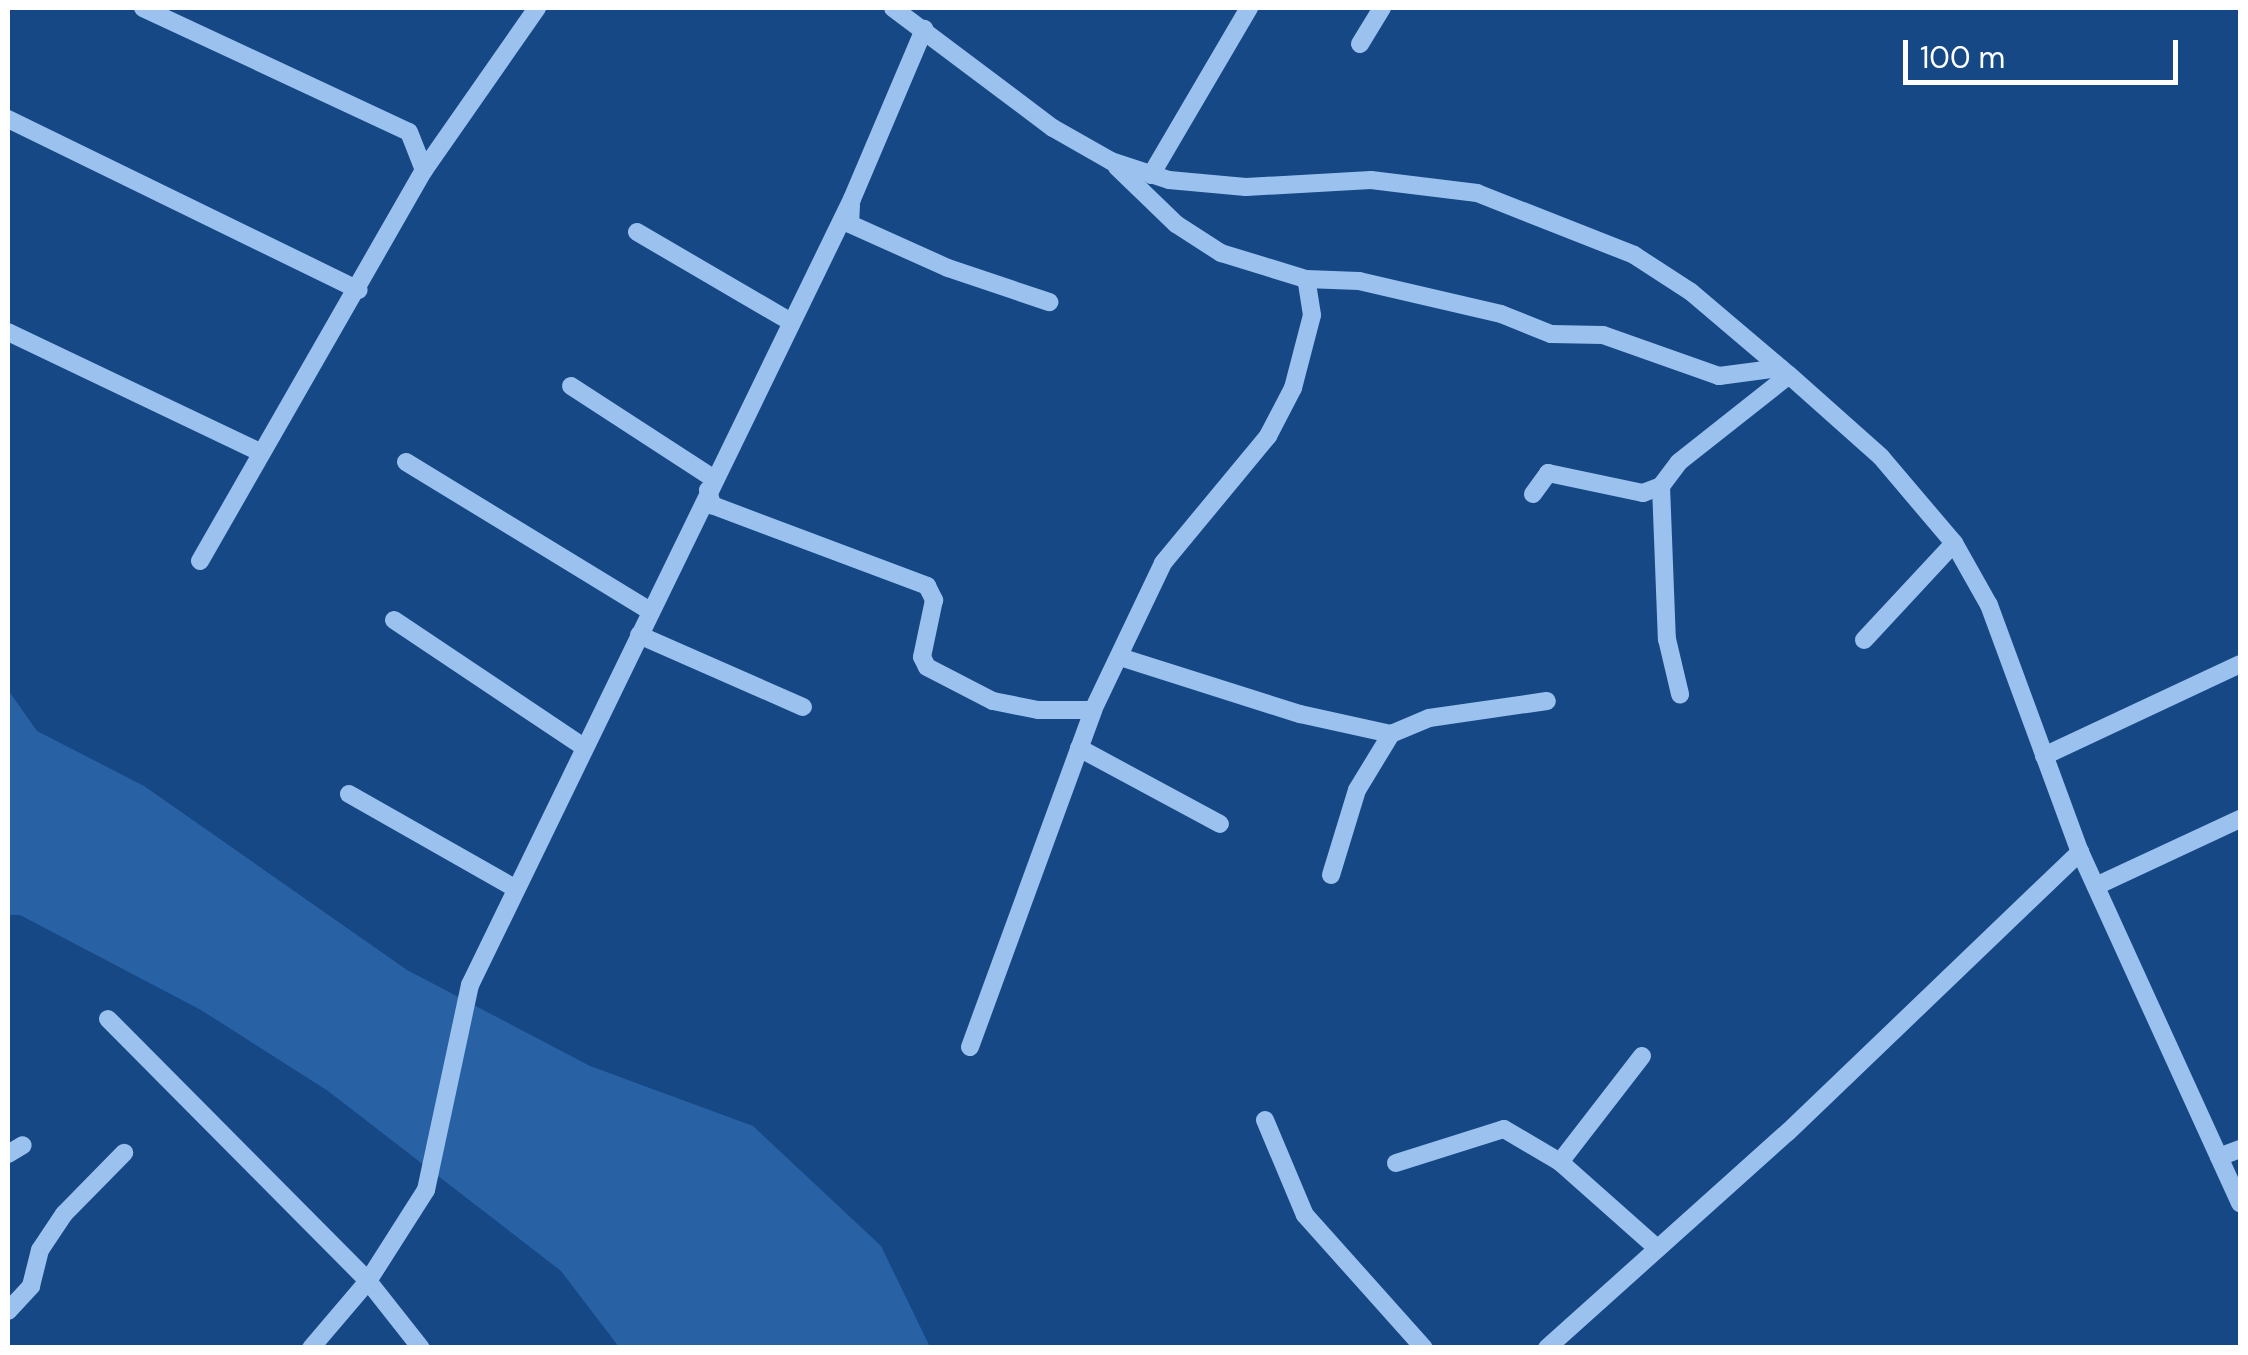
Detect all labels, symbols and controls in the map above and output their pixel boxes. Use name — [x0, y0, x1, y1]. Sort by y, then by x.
scale bar — [1908, 20, 2183, 82]
text: 100 m — [1920, 38, 2005, 77]

